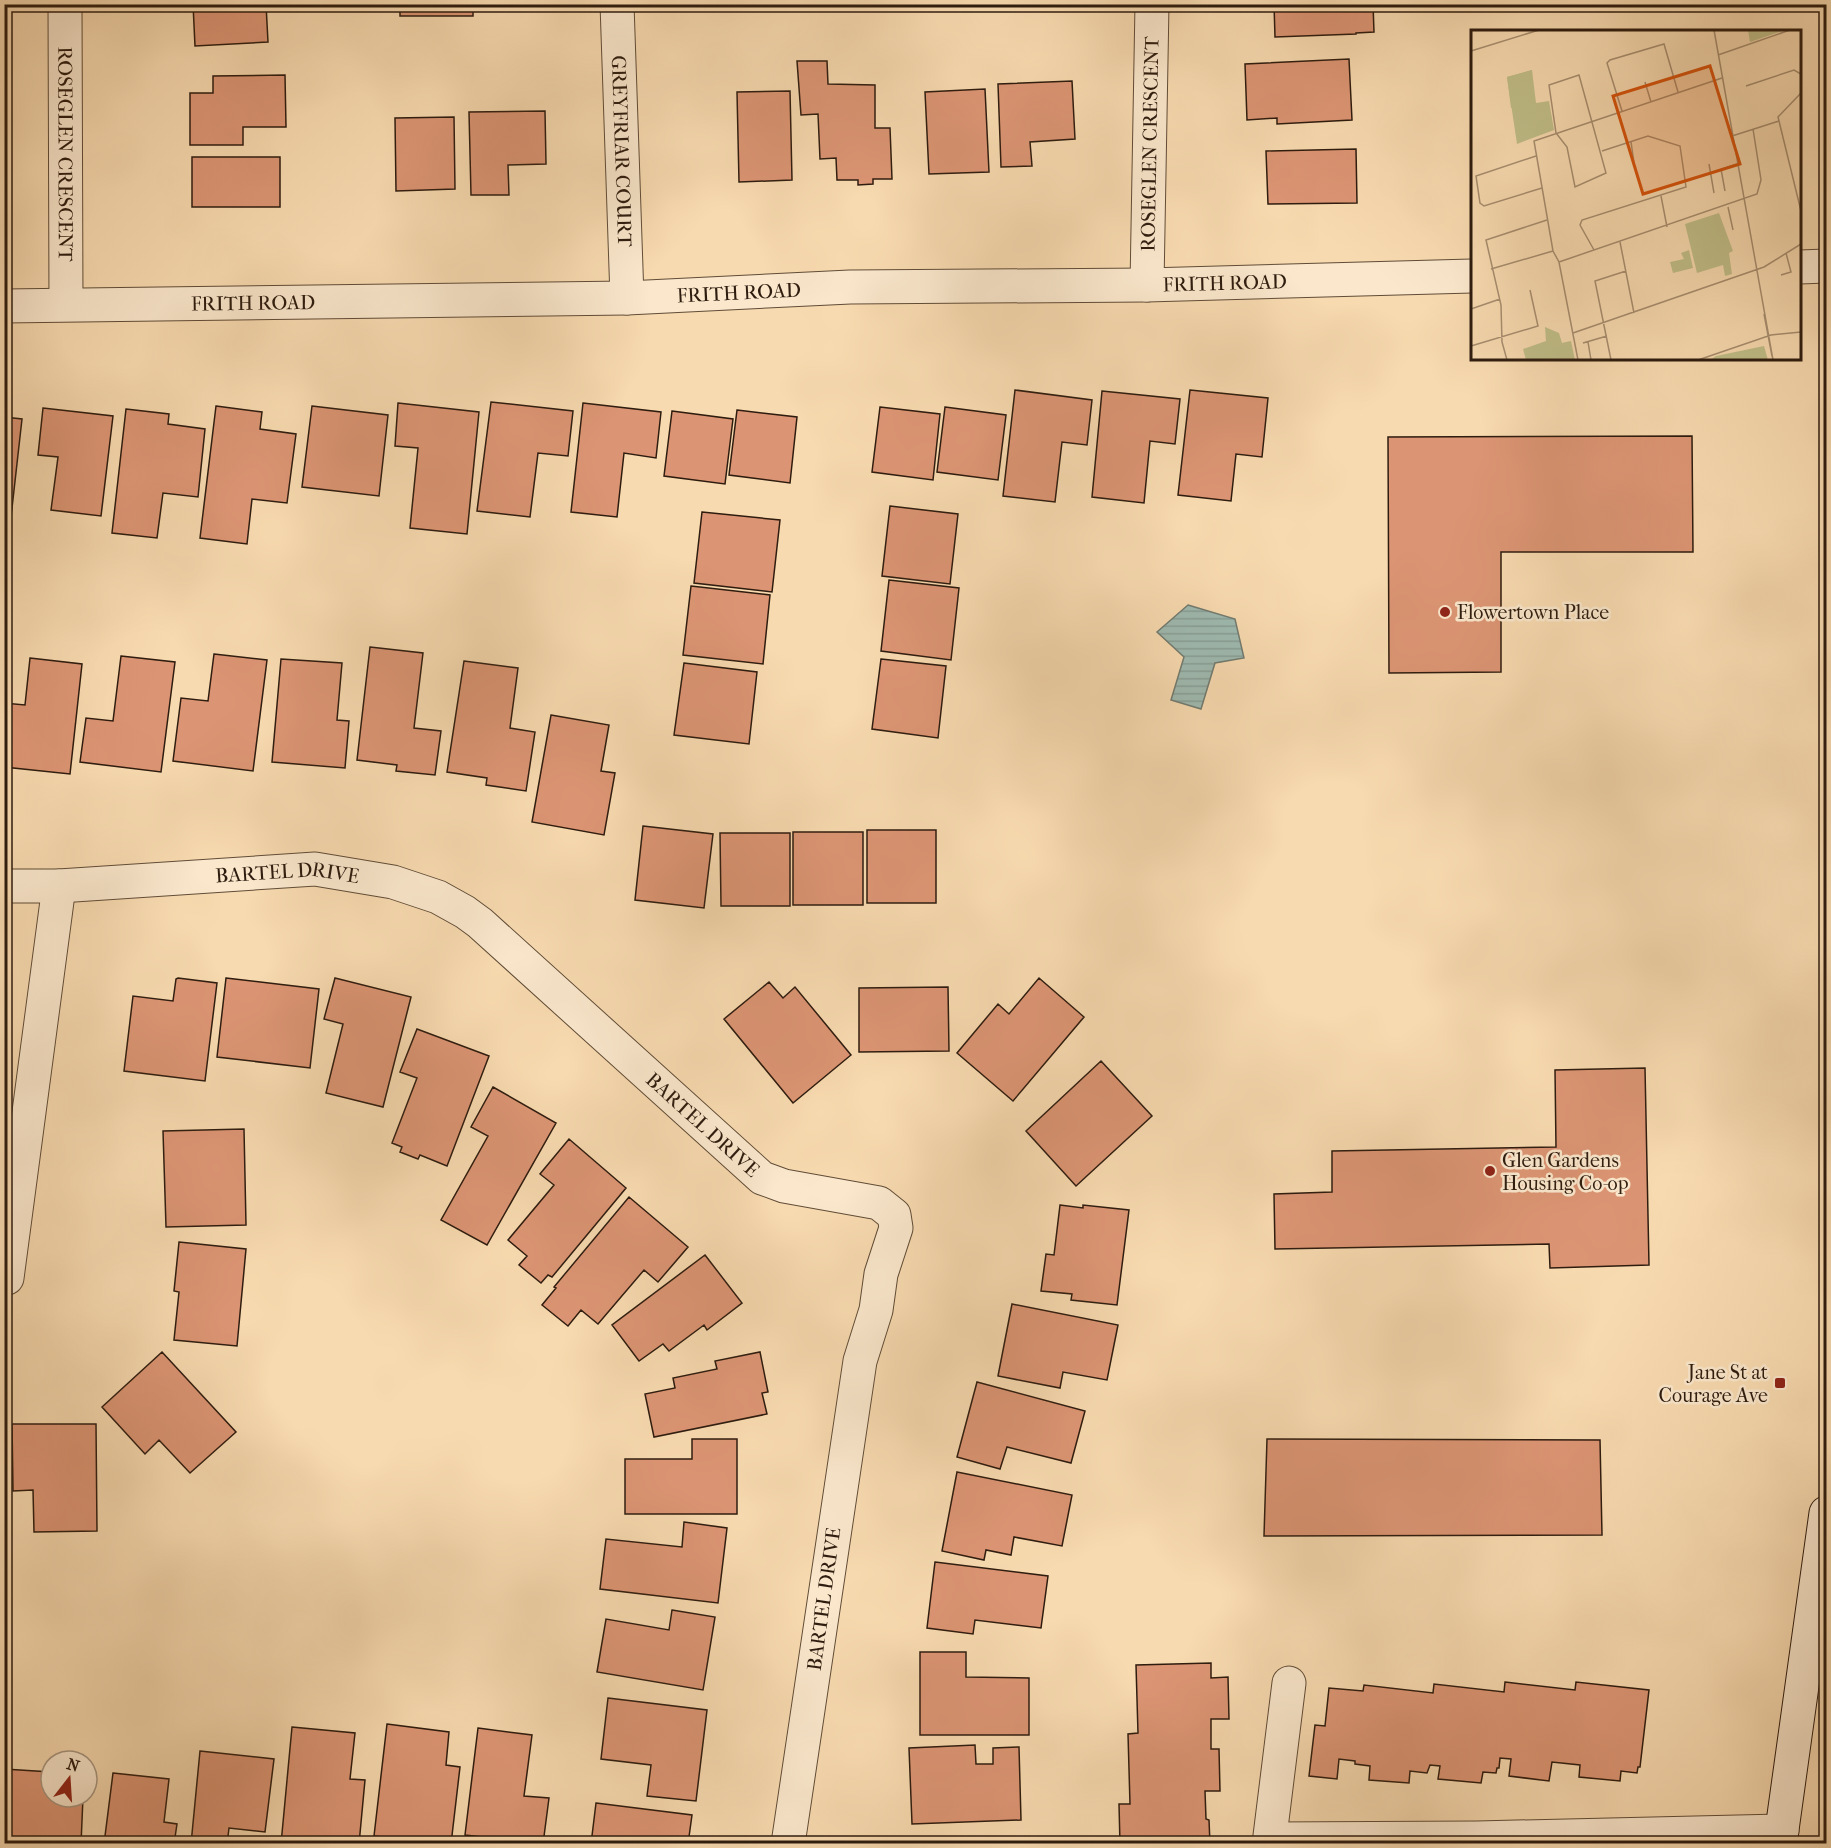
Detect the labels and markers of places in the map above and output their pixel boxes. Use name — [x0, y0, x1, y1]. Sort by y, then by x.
place label: Flowertown Place — [1457, 601, 1609, 624]
marker: Flowertown Place — [1438, 605, 1452, 619]
place label: Glen Gardens Housing Co-op — [1502, 1149, 1629, 1195]
marker: Glen Gardens Housing Co-op — [1483, 1164, 1497, 1178]
place label: Jane St at Courage Ave — [1659, 1361, 1768, 1407]
marker: Jane St at Courage Ave — [1773, 1376, 1787, 1390]

